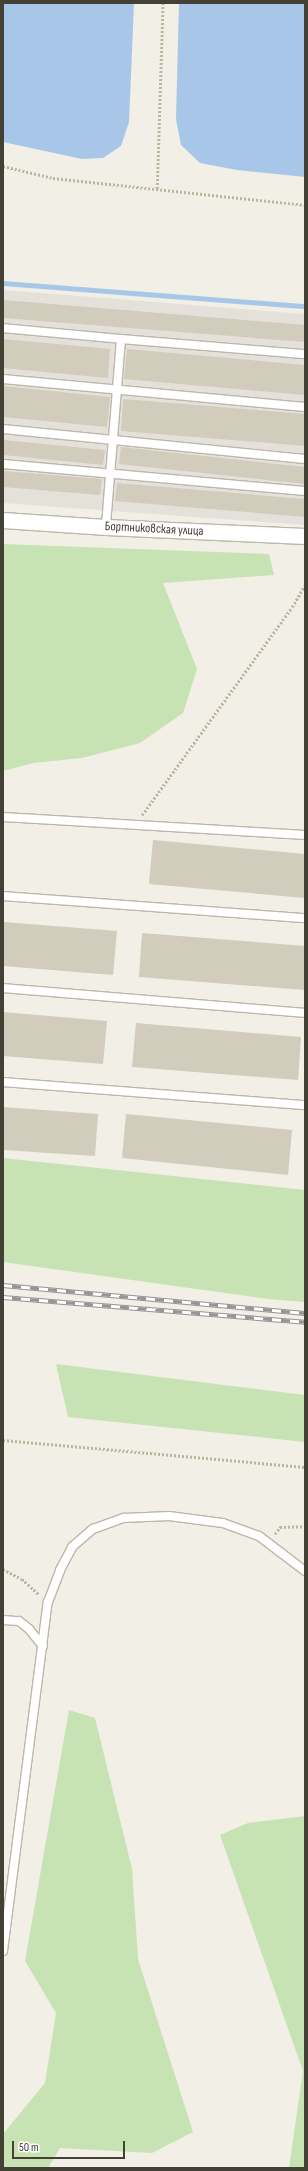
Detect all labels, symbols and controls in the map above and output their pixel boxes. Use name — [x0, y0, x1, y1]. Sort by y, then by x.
street label: Бортниковская улица — [104, 519, 204, 539]
scale bar — [14, 2133, 127, 2159]
text: 50 m — [19, 2140, 39, 2155]

